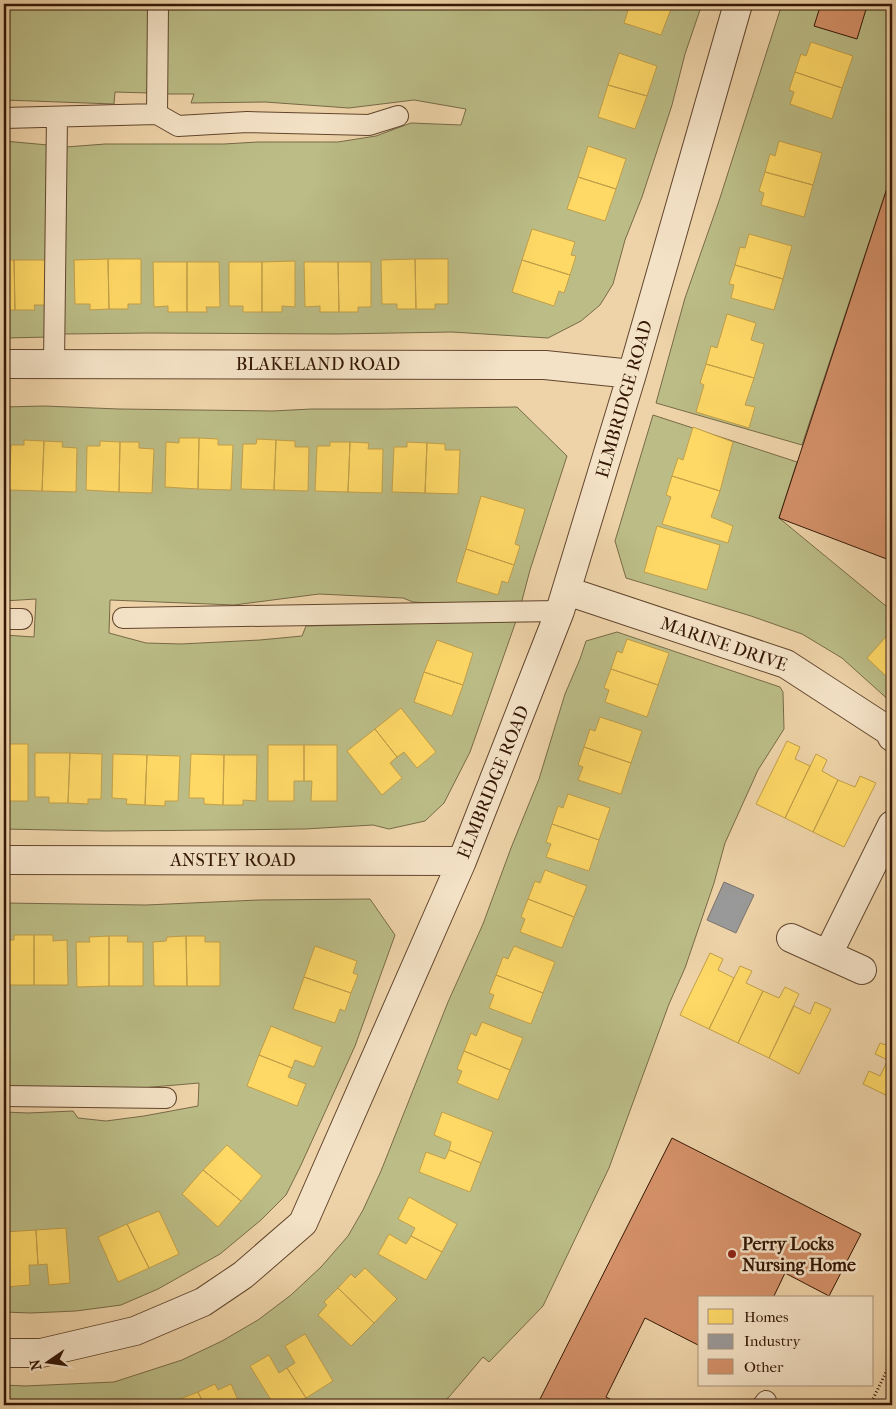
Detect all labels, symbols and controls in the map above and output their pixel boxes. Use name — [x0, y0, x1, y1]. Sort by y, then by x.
street label: ELMBRIDGE ROAD — [592, 318, 657, 480]
street label: BLAKELAND ROAD — [236, 354, 400, 375]
street label: MARINE DRIVE — [658, 613, 790, 676]
street label: ELMBRIDGE ROAD — [453, 703, 534, 862]
street label: ANSTEY ROAD — [169, 850, 296, 871]
place label: Perry Locks Nursing Home — [742, 1234, 856, 1276]
marker: Perry Locks Nursing Home — [726, 1248, 738, 1260]
legend — [698, 1296, 874, 1386]
text: Homes — [744, 1308, 789, 1326]
text: Industry — [744, 1332, 801, 1350]
north arrow — [22, 1336, 72, 1386]
text: N — [26, 1357, 45, 1372]
text: Other — [744, 1358, 784, 1376]

